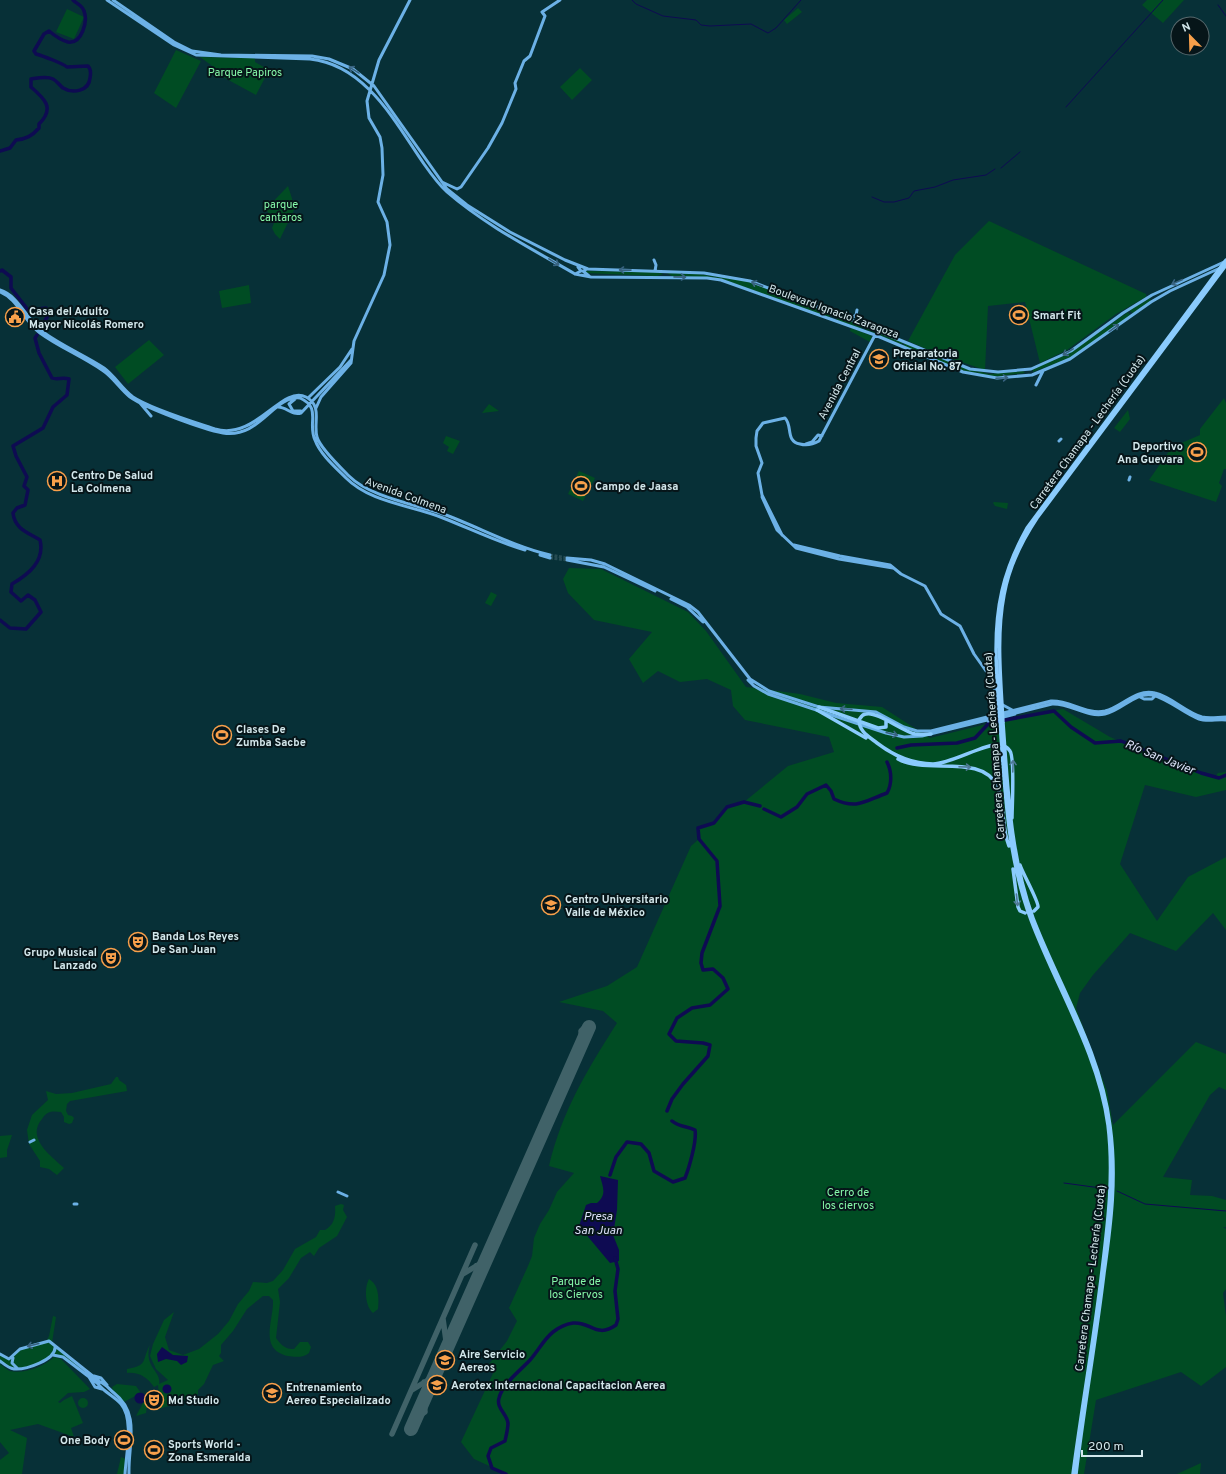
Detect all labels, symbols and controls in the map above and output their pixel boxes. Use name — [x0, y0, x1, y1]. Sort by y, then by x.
north arrow — [1170, 16, 1210, 56]
text: N — [1180, 20, 1193, 36]
park label: Parque Papiros — [208, 66, 282, 80]
one-way arrow — [349, 66, 360, 74]
park label: parque cantaros — [260, 198, 302, 225]
one-way arrow — [548, 258, 560, 266]
one-way arrow — [619, 266, 632, 274]
one-way arrow — [673, 273, 686, 281]
one-way arrow — [751, 279, 763, 287]
one-way arrow — [1172, 279, 1184, 286]
street label: Boulevard Ignacio Zaragoza — [767, 282, 901, 342]
sports icon: Smart Fit — [1008, 304, 1030, 326]
place label: Casa del Adulto Mayor Nicolás Romero — [29, 305, 144, 332]
public building icon: Casa del Adulto Mayor Nicolás Romero — [4, 306, 26, 328]
place label: Smart Fit — [1033, 309, 1081, 323]
one-way arrow — [1109, 324, 1120, 332]
street label: Avenida Central — [815, 347, 864, 422]
place label: Preparatoria Oficial No. 87 — [893, 347, 961, 374]
school or university icon: Preparatoria Oficial No. 87 — [868, 348, 890, 370]
one-way arrow — [1062, 349, 1074, 357]
street label: Carretera Chamapa - Lechería (Cuota) — [1027, 352, 1149, 513]
one-way arrow — [995, 374, 1008, 382]
place label: Deportivo Ana Guevara — [1117, 440, 1183, 467]
sports icon: Deportivo Ana Guevara — [1186, 441, 1208, 463]
place label: Centro De Salud La Colmena — [71, 469, 153, 496]
hospital icon: Centro De Salud La Colmena — [46, 470, 68, 492]
street label: Avenida Colmena — [363, 475, 449, 517]
sports icon: Campo de Jaasa — [570, 475, 592, 497]
place label: Campo de Jaasa — [595, 480, 678, 494]
street label: Carretera Chamapa - Lechería (Cuota) — [981, 652, 1009, 840]
one-way arrow — [840, 706, 853, 713]
place label: Clases De Zumba Sacbe — [236, 723, 306, 750]
sports icon: Clases De Zumba Sacbe — [211, 724, 233, 746]
one-way arrow — [885, 731, 898, 739]
water label: Río San Javier — [1122, 737, 1198, 780]
one-way arrow — [1009, 760, 1016, 773]
one-way arrow — [958, 764, 971, 771]
place label: Centro Universitario Valle de México — [565, 893, 669, 920]
one-way arrow — [1013, 893, 1021, 906]
school or university icon: Centro Universitario Valle de México — [540, 894, 562, 916]
place label: Banda Los Reyes De San Juan — [152, 930, 239, 957]
theatre icon: Banda Los Reyes De San Juan — [127, 931, 149, 953]
place label: Grupo Musical Lanzado — [24, 946, 97, 973]
theatre icon: Grupo Musical Lanzado — [100, 947, 122, 969]
street label: Carretera Chamapa - Lechería (Cuota) — [1073, 1184, 1109, 1372]
park label: Cerro de los ciervos — [822, 1186, 874, 1213]
water label: Presa San Juan — [574, 1209, 622, 1239]
park label: Parque de los Ciervos — [549, 1275, 603, 1302]
one-way arrow — [27, 1342, 40, 1349]
place label: Aire Servicio Aereos — [459, 1348, 525, 1375]
school or university icon: Aire Servicio Aereos — [434, 1349, 456, 1371]
school or university icon: Aerotex Internacional Capacitacion Aerea — [426, 1374, 448, 1396]
place label: Aerotex Internacional Capacitacion Aerea — [451, 1379, 665, 1393]
place label: Entrenamiento Aereo Especializado — [286, 1381, 391, 1408]
school or university icon: Entrenamiento Aereo Especializado — [261, 1382, 283, 1404]
theatre icon: Md Studio — [143, 1389, 165, 1411]
place label: Md Studio — [168, 1394, 219, 1408]
sports icon: One Body — [113, 1429, 135, 1451]
scale bar — [1082, 1432, 1142, 1458]
place label: One Body — [60, 1434, 110, 1448]
place label: Sports World - Zona Esmeralda — [168, 1438, 251, 1465]
sports icon: Sports World - Zona Esmeralda — [143, 1439, 165, 1461]
text: 200 m — [1088, 1439, 1124, 1455]

